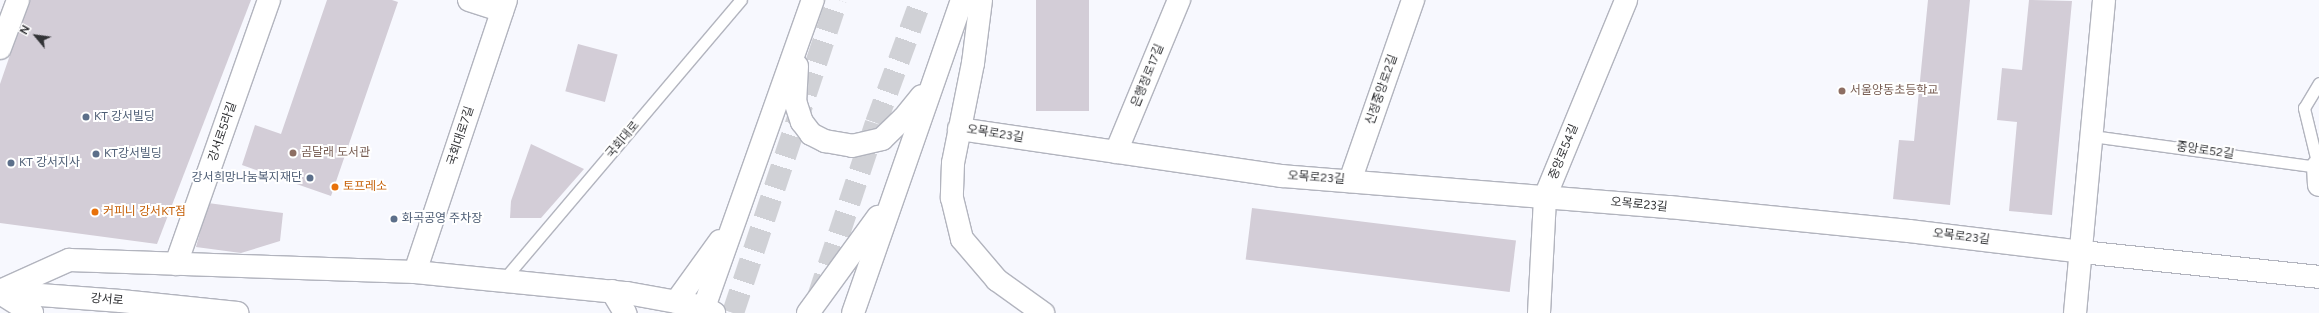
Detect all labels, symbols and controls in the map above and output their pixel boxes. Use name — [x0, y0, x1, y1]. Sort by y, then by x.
north arrow — [16, 16, 56, 56]
text: N — [17, 23, 33, 37]
street label: 은행정로17길 — [1129, 42, 1167, 110]
street label: 신정중앙로2길 — [1363, 53, 1401, 127]
place label: 서울양동초등학교 — [1850, 84, 1938, 98]
marker: 서울양동초등학교 — [1837, 86, 1847, 96]
street label: 강서로5라길 — [206, 100, 240, 164]
street label: 국회대로7길 — [445, 104, 477, 168]
place label: KT 강서빌딩 — [94, 110, 155, 124]
marker: KT 강서빌딩 — [81, 112, 91, 122]
street label: 국회대로 — [603, 118, 643, 162]
street label: 오목로23길 — [966, 122, 1024, 146]
street label: 중앙로54길 — [1546, 122, 1582, 182]
street label: 중앙로52길 — [2175, 140, 2235, 162]
place label: 곰달래 도서관 — [301, 146, 370, 160]
place label: KT강서빌딩 — [104, 147, 162, 161]
marker: 곰달래 도서관 — [288, 148, 298, 158]
marker: KT강서빌딩 — [91, 149, 101, 159]
place label: KT 강서지사 — [19, 156, 80, 170]
marker: KT 강서지사 — [6, 158, 16, 168]
street label: 오목로23길 — [1287, 169, 1345, 187]
place label: 강서희망나눔복지재단 — [192, 171, 302, 185]
marker: 강서희망나눔복지재단 — [305, 173, 315, 183]
place label: 토프레소 — [343, 180, 387, 194]
marker: 토프레소 — [330, 182, 340, 192]
street label: 오목로23길 — [1610, 195, 1668, 215]
place label: 커피니 강서KT점 — [103, 205, 186, 219]
marker: 커피니 강서KT점 — [90, 207, 100, 217]
place label: 화곡공영 주차장 — [402, 212, 482, 226]
marker: 화곡공영 주차장 — [389, 214, 399, 224]
street label: 오목로23길 — [1932, 226, 1990, 248]
street label: 강서로 — [90, 291, 124, 309]

